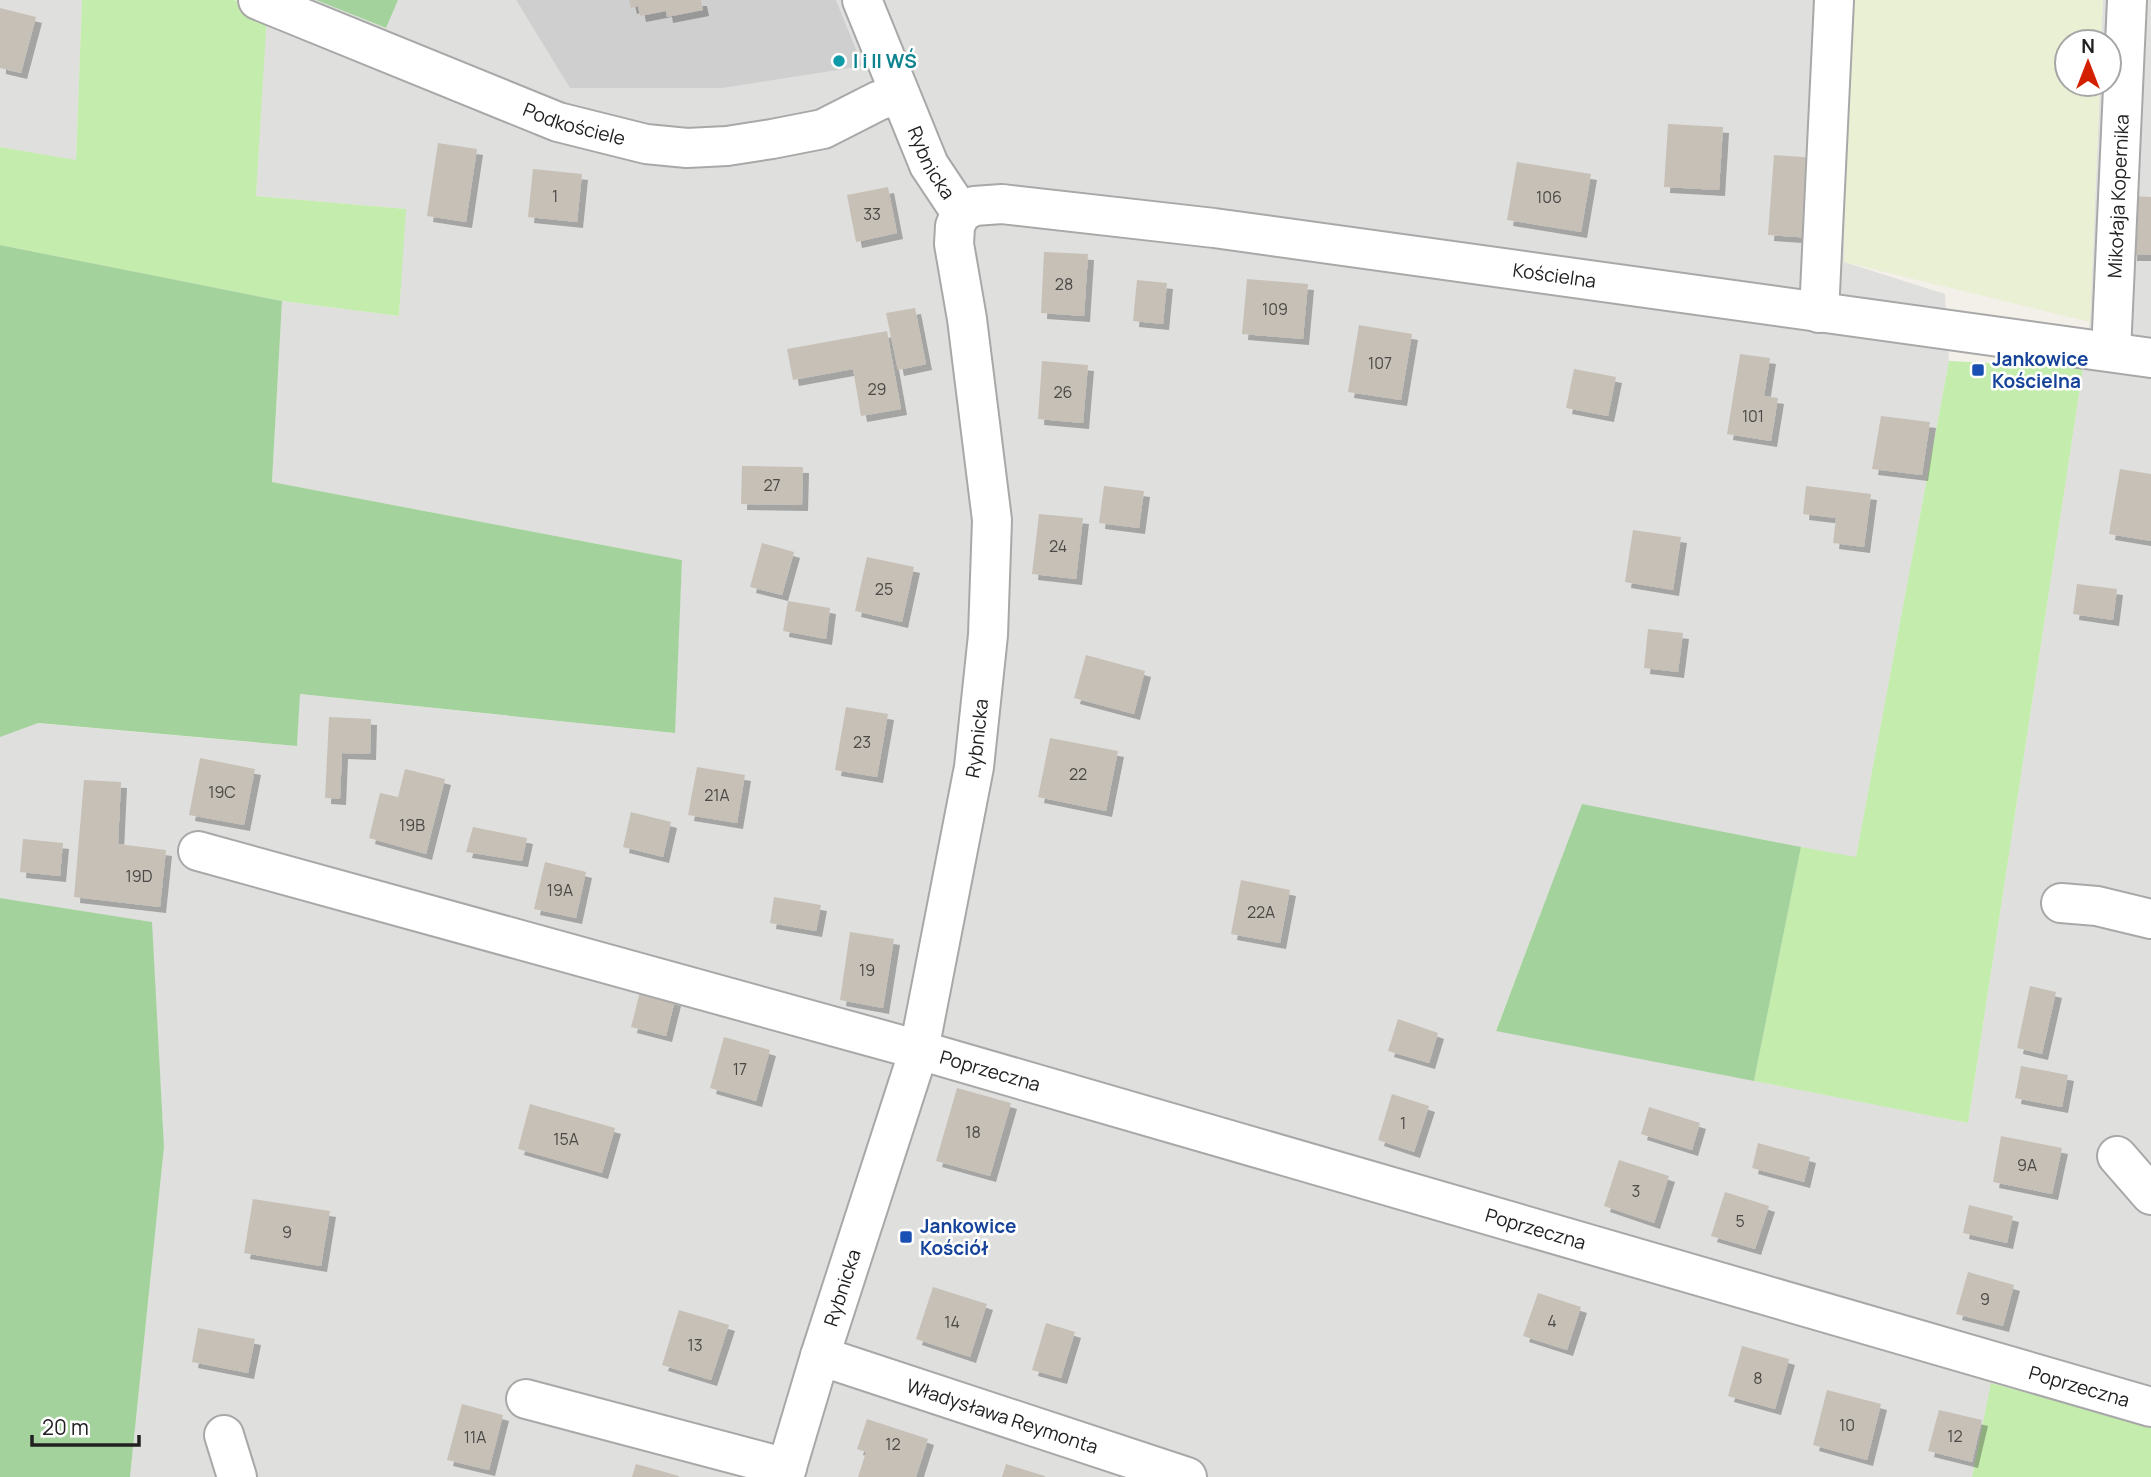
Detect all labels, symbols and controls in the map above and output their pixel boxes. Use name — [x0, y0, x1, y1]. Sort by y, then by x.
north arrow — [2053, 28, 2123, 98]
text: N — [2081, 33, 2095, 59]
place label: I i II WŚ — [853, 48, 917, 74]
marker: I i II WŚ — [831, 53, 847, 69]
street label: Podkościele — [519, 96, 628, 151]
street label: Mikołaja Kopernika — [2101, 114, 2135, 279]
street label: Rybnicka — [902, 122, 961, 204]
house number: 1 — [552, 185, 558, 207]
house number: 106 — [1536, 186, 1562, 208]
house number: 33 — [863, 203, 881, 225]
street label: Kościelna — [1511, 257, 1598, 294]
house number: 28 — [1055, 273, 1073, 295]
house number: 109 — [1262, 298, 1288, 320]
place label: Jankowice Kościelna — [1992, 346, 2088, 394]
house number: 107 — [1368, 352, 1392, 374]
marker: Jankowice Kościelna — [1970, 362, 1986, 378]
house number: 29 — [867, 378, 887, 400]
house number: 26 — [1053, 381, 1073, 403]
house number: 101 — [1742, 405, 1764, 427]
house number: 27 — [763, 474, 781, 496]
house number: 24 — [1049, 535, 1067, 557]
house number: 25 — [875, 578, 893, 600]
street label: Rybnicka — [959, 697, 994, 780]
house number: 23 — [853, 731, 871, 753]
house number: 22 — [1069, 763, 1087, 785]
house number: 19C — [208, 781, 236, 803]
house number: 21A — [704, 784, 730, 806]
house number: 19B — [399, 814, 425, 836]
house number: 19D — [126, 865, 153, 887]
house number: 19A — [547, 879, 573, 901]
house number: 22A — [1247, 901, 1275, 923]
house number: 19 — [859, 959, 875, 981]
street label: Poprzeczna — [937, 1044, 1044, 1098]
house number: 17 — [733, 1058, 747, 1080]
house number: 1 — [1400, 1112, 1406, 1134]
house number: 18 — [965, 1121, 981, 1143]
house number: 15A — [553, 1128, 579, 1150]
house number: 9A — [2017, 1154, 2037, 1176]
house number: 3 — [1632, 1180, 1640, 1202]
street label: Poprzeczna — [1482, 1202, 1589, 1256]
house number: 5 — [1735, 1210, 1745, 1232]
place label: Jankowice Kościół — [920, 1213, 1016, 1261]
house number: 9 — [282, 1221, 292, 1243]
marker: Jankowice Kościół — [898, 1229, 914, 1245]
street label: Rybnicka — [817, 1246, 867, 1330]
house number: 9 — [1980, 1288, 1990, 1310]
house number: 4 — [1547, 1310, 1557, 1332]
house number: 14 — [944, 1311, 960, 1333]
house number: 13 — [687, 1334, 703, 1356]
street label: Poprzeczna — [2026, 1359, 2133, 1413]
house number: 8 — [1753, 1367, 1763, 1389]
street label: Władysława Reymonta — [903, 1372, 1102, 1460]
scale bar — [32, 1404, 138, 1448]
text: 20 m — [42, 1413, 89, 1441]
house number: 10 — [1839, 1414, 1855, 1436]
house number: 12 — [1947, 1425, 1963, 1447]
house number: 11A — [464, 1426, 486, 1448]
house number: 12 — [885, 1433, 901, 1455]

